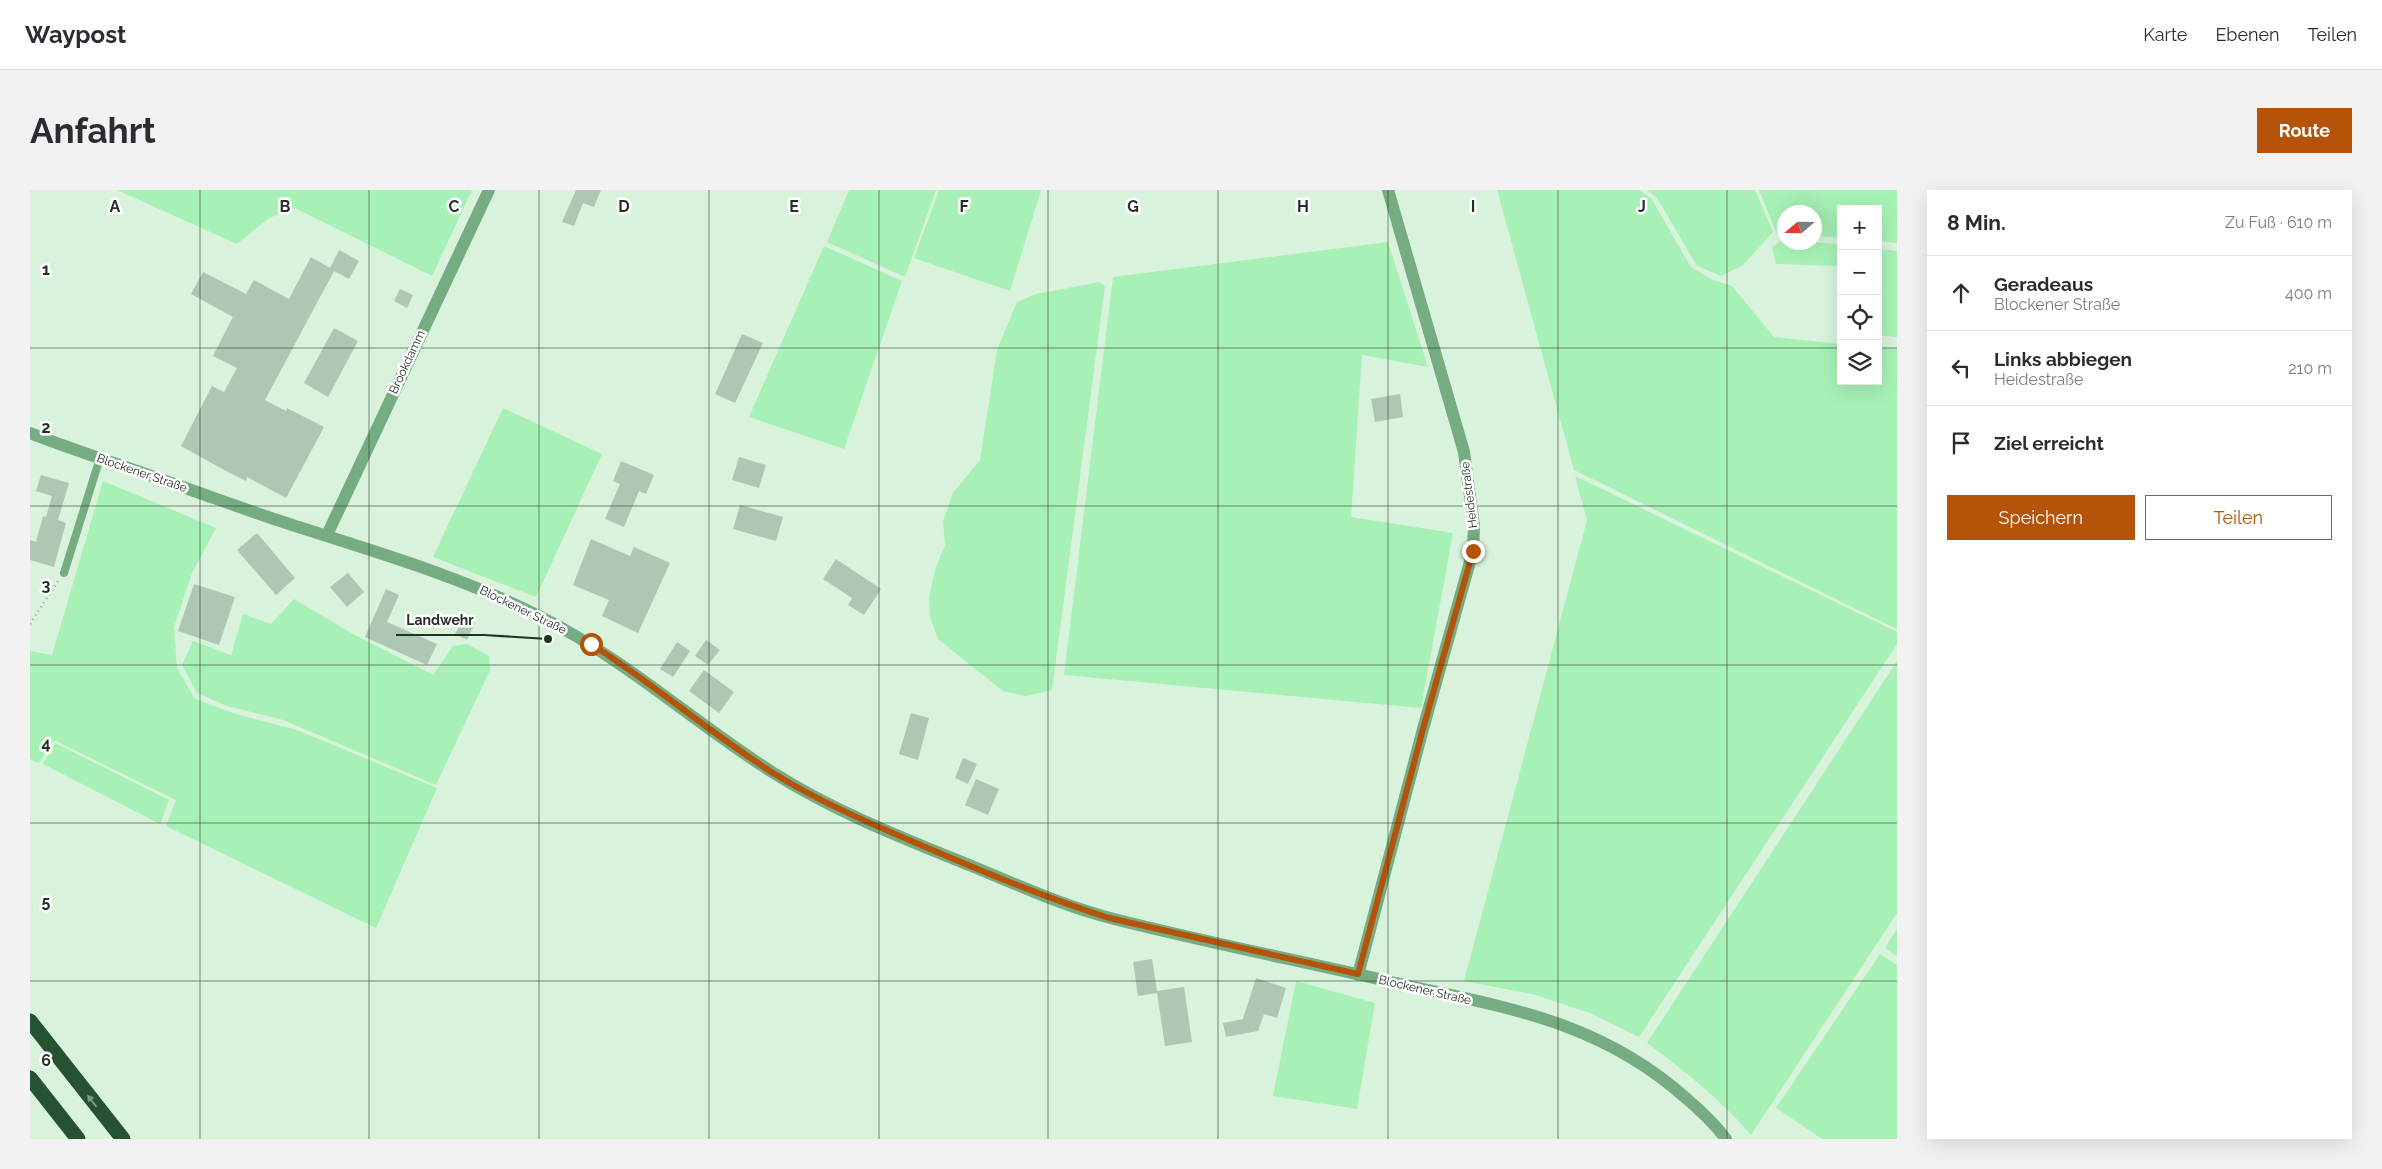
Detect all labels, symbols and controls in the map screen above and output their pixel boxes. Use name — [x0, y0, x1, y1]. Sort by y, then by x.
text: Waypost — [25, 20, 126, 49]
text: Karte — [2143, 24, 2187, 45]
text: Ebenen — [2215, 24, 2280, 45]
text: Teilen — [2308, 24, 2357, 45]
button: Route — [2257, 108, 2352, 153]
text: Anfahrt — [30, 110, 156, 151]
text: A — [110, 197, 121, 216]
text: B — [280, 197, 291, 216]
text: C — [449, 197, 460, 216]
text: D — [618, 197, 630, 216]
text: E — [789, 197, 799, 216]
text: F — [959, 197, 969, 216]
text: G — [1127, 197, 1139, 216]
text: H — [1297, 197, 1309, 216]
text: I — [1471, 197, 1475, 216]
text: J — [1638, 197, 1646, 216]
north arrow — [1777, 205, 1822, 250]
map controls — [1837, 205, 1882, 385]
button: + — [1837, 205, 1882, 250]
text: 8 Min. — [1947, 210, 2006, 235]
text: Zu Fuß · 610 m — [2225, 213, 2332, 232]
button: − — [1837, 250, 1882, 295]
text: 1 — [42, 260, 50, 279]
text: Geradeaus — [1994, 273, 2093, 295]
icon: ahead — [1947, 279, 1975, 307]
text: 400 m — [2285, 284, 2332, 303]
button: locate — [1837, 295, 1882, 340]
text: Blockener Straße — [1994, 295, 2120, 314]
street label: Brookdamm — [386, 328, 428, 396]
button: layers — [1837, 340, 1882, 385]
text: Links abbiegen — [1994, 348, 2132, 370]
icon: left — [1947, 354, 1975, 382]
text: 210 m — [2288, 359, 2332, 378]
text: Heidestraße — [1994, 370, 2084, 389]
text: 2 — [41, 418, 51, 437]
icon: arrive — [1947, 429, 1975, 457]
text: Ziel erreicht — [1994, 432, 2104, 454]
street label: Blockener Straße — [95, 451, 189, 495]
street label: Heidestraße — [1458, 461, 1480, 529]
button: Speichern — [1947, 495, 2135, 540]
button: Teilen — [2145, 495, 2332, 540]
route end — [1462, 540, 1485, 563]
text: 3 — [42, 576, 51, 595]
street label: Blockener Straße — [477, 583, 569, 637]
callout: Landwehr — [396, 606, 484, 635]
text: Landwehr — [406, 612, 474, 628]
route start — [580, 633, 603, 656]
text: 4 — [41, 734, 51, 753]
text: 5 — [42, 892, 51, 911]
street label: Blockener Straße — [1377, 973, 1473, 1007]
text: 6 — [41, 1051, 51, 1070]
one-way arrow — [87, 1095, 98, 1108]

